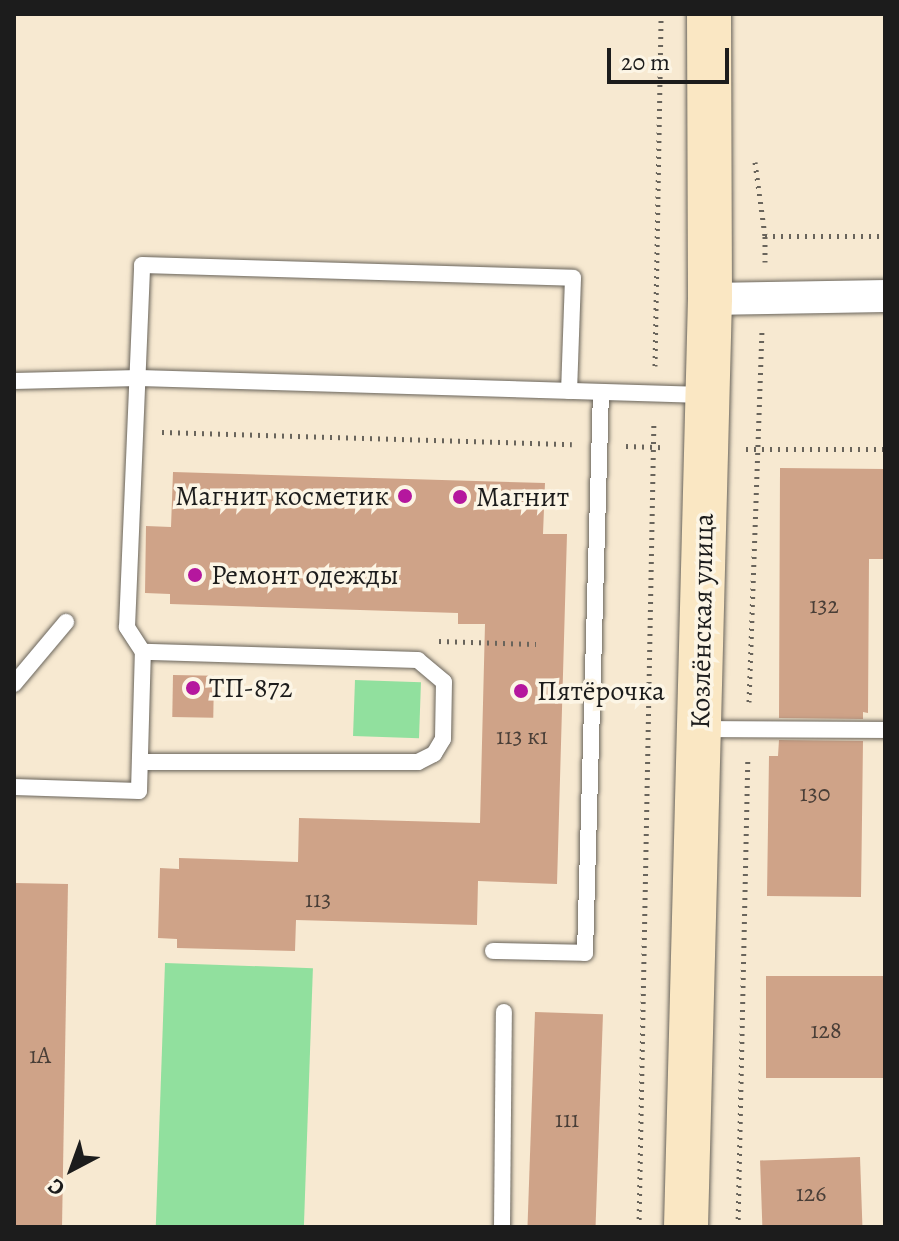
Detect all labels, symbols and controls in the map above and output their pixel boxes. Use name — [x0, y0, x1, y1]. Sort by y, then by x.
scale bar — [611, 32, 733, 82]
text: 20 m — [621, 46, 670, 78]
place label: Магнит косметик — [175, 479, 389, 513]
place label: Магнит — [476, 480, 569, 514]
marker: Магнит косметик — [396, 487, 414, 505]
marker: Магнит — [451, 488, 469, 506]
street label: Козлёнская улица — [683, 513, 721, 729]
place label: Ремонт одежды — [211, 558, 399, 592]
marker: Ремонт одежды — [186, 566, 204, 584]
house number: 132 — [809, 592, 839, 620]
place label: ТП-872 — [209, 671, 293, 705]
place label: Пятёрочка — [537, 674, 665, 708]
marker: ТП-872 — [184, 679, 202, 697]
marker: Пятёрочка — [512, 682, 530, 700]
house number: 113 к1 — [496, 723, 548, 751]
house number: 130 — [800, 780, 830, 808]
house number: 113 — [305, 886, 331, 914]
house number: 128 — [810, 1017, 842, 1045]
house number: 1А — [29, 1042, 51, 1070]
house number: 111 — [555, 1106, 579, 1134]
north arrow — [32, 1129, 112, 1209]
text: С — [41, 1171, 71, 1203]
house number: 126 — [796, 1180, 826, 1208]

